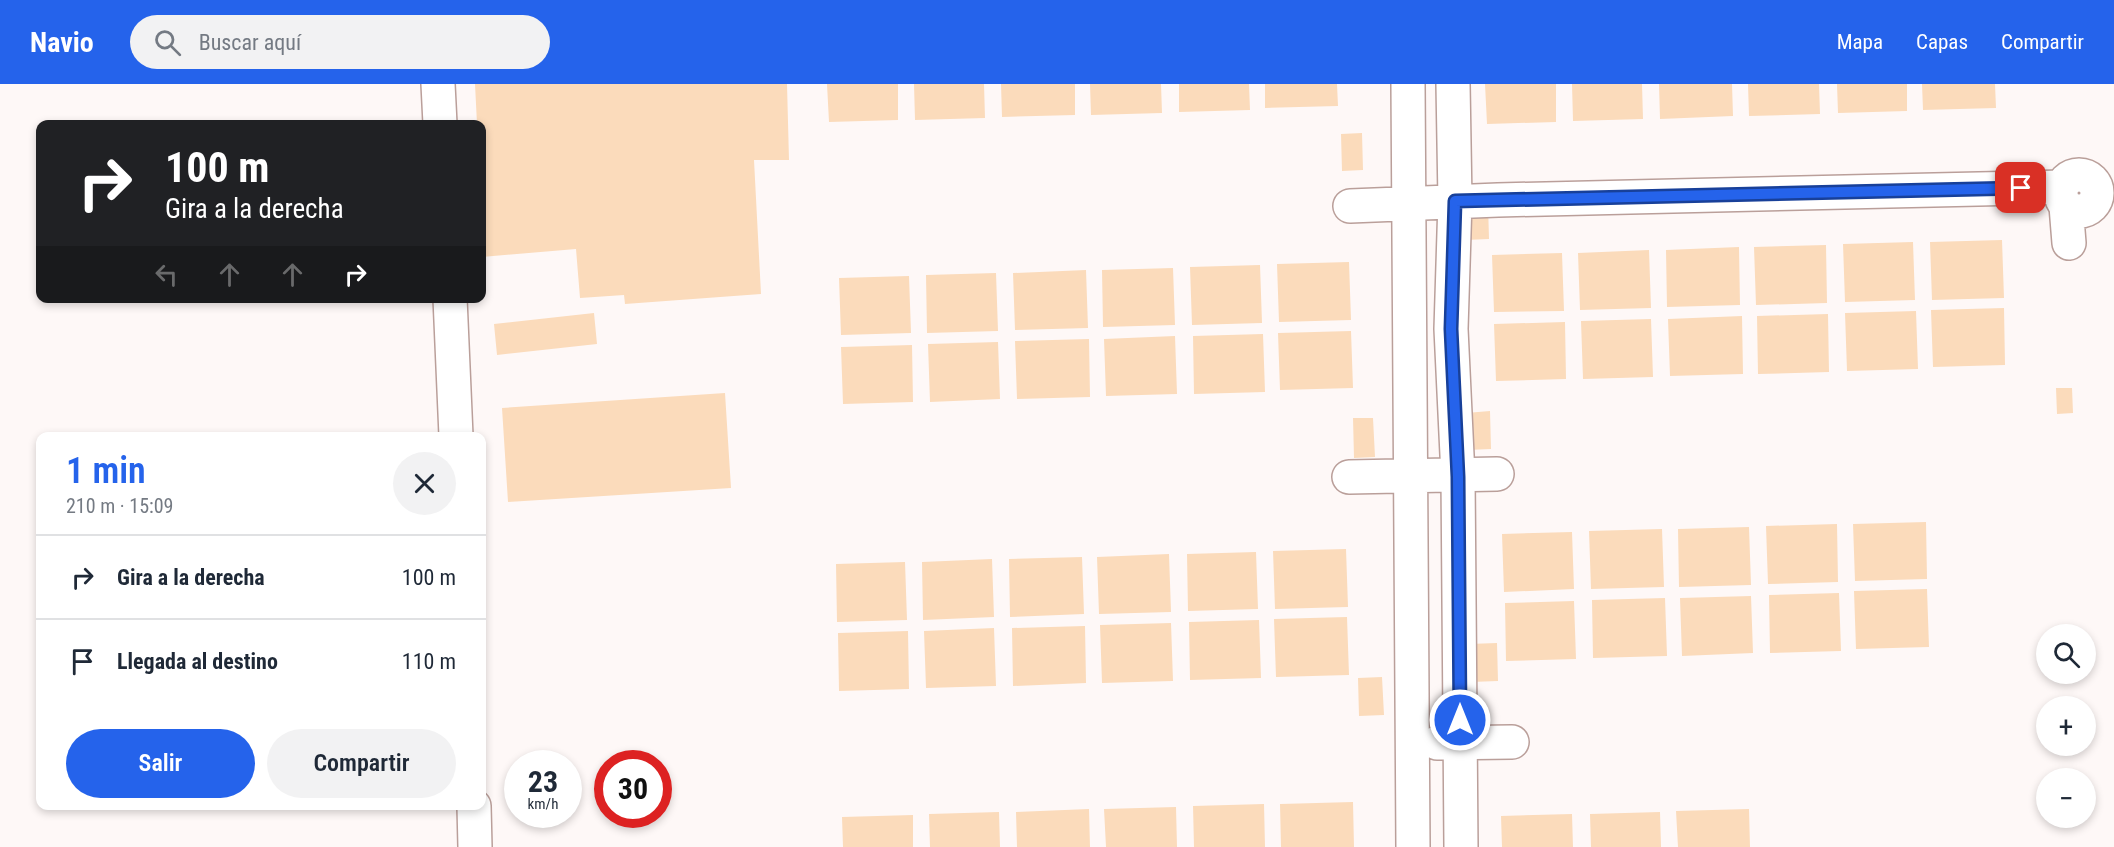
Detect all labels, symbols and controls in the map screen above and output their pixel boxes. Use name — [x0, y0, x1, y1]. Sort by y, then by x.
search box — [130, 15, 550, 69]
text: Navio — [30, 26, 94, 59]
icon: search — [151, 26, 184, 59]
text: Buscar aquí — [199, 30, 301, 55]
text: Mapa — [1837, 30, 1883, 54]
text: Capas — [1916, 30, 1968, 54]
text: Compartir — [2001, 30, 2084, 54]
text: 100 m — [165, 143, 270, 192]
icon: right — [66, 144, 144, 222]
pin — [1995, 162, 2046, 213]
icon: arrive — [2004, 171, 2037, 204]
text: Gira a la derecha — [165, 193, 344, 225]
icon: left — [150, 258, 183, 291]
icon: ahead — [213, 258, 246, 291]
icon: ahead — [276, 258, 309, 291]
icon: right — [339, 258, 372, 291]
text: 1 min — [66, 450, 146, 492]
button: close — [393, 452, 456, 515]
text: 210 m · 15:09 — [66, 494, 173, 518]
icon: right — [66, 561, 99, 594]
text: Gira a la derecha — [117, 565, 265, 590]
text: 100 m — [402, 565, 456, 590]
map controls — [2036, 624, 2096, 828]
button: search — [2036, 624, 2096, 684]
icon: arrive — [66, 645, 99, 678]
text: Llegada al destino — [117, 649, 278, 674]
text: 110 m — [402, 649, 456, 674]
position arrow — [1428, 688, 1492, 752]
button: + — [2036, 696, 2096, 756]
button: Salir — [66, 729, 255, 798]
button: Compartir — [267, 729, 456, 798]
speed limit sign: 30 — [594, 750, 672, 828]
text: 23 — [528, 764, 558, 799]
button: − — [2036, 768, 2096, 828]
text: km/h — [528, 795, 558, 813]

